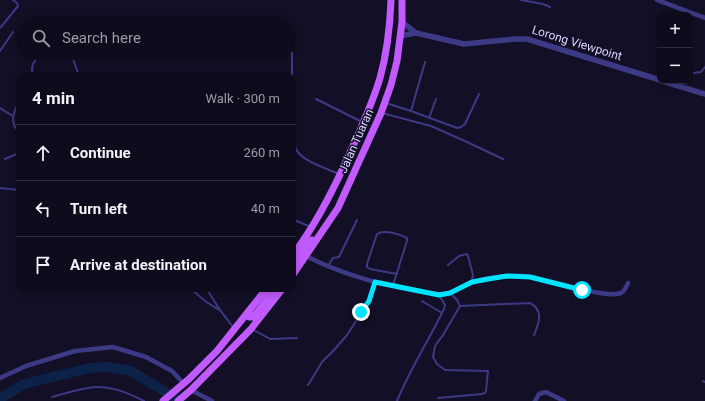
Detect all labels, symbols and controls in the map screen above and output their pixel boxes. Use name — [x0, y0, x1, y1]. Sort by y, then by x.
map controls — [657, 12, 693, 84]
button: + — [657, 12, 693, 48]
search box — [16, 16, 296, 60]
street label: Lorong Viewpoint — [530, 23, 624, 63]
icon: search — [30, 27, 52, 49]
text: Search here — [62, 29, 141, 47]
button: − — [657, 48, 693, 84]
text: 4 min — [32, 88, 75, 108]
text: Walk · 300 m — [205, 91, 280, 106]
street label: Jalan Tuaran — [336, 107, 376, 175]
icon: ahead — [32, 142, 54, 164]
text: Continue — [70, 144, 131, 162]
text: 260 m — [243, 145, 280, 160]
icon: left — [32, 198, 54, 220]
text: Turn left — [70, 200, 127, 218]
text: 40 m — [251, 201, 280, 216]
icon: arrive — [32, 254, 54, 276]
text: Arrive at destination — [70, 256, 207, 274]
route start — [573, 281, 591, 299]
route end — [352, 303, 370, 321]

